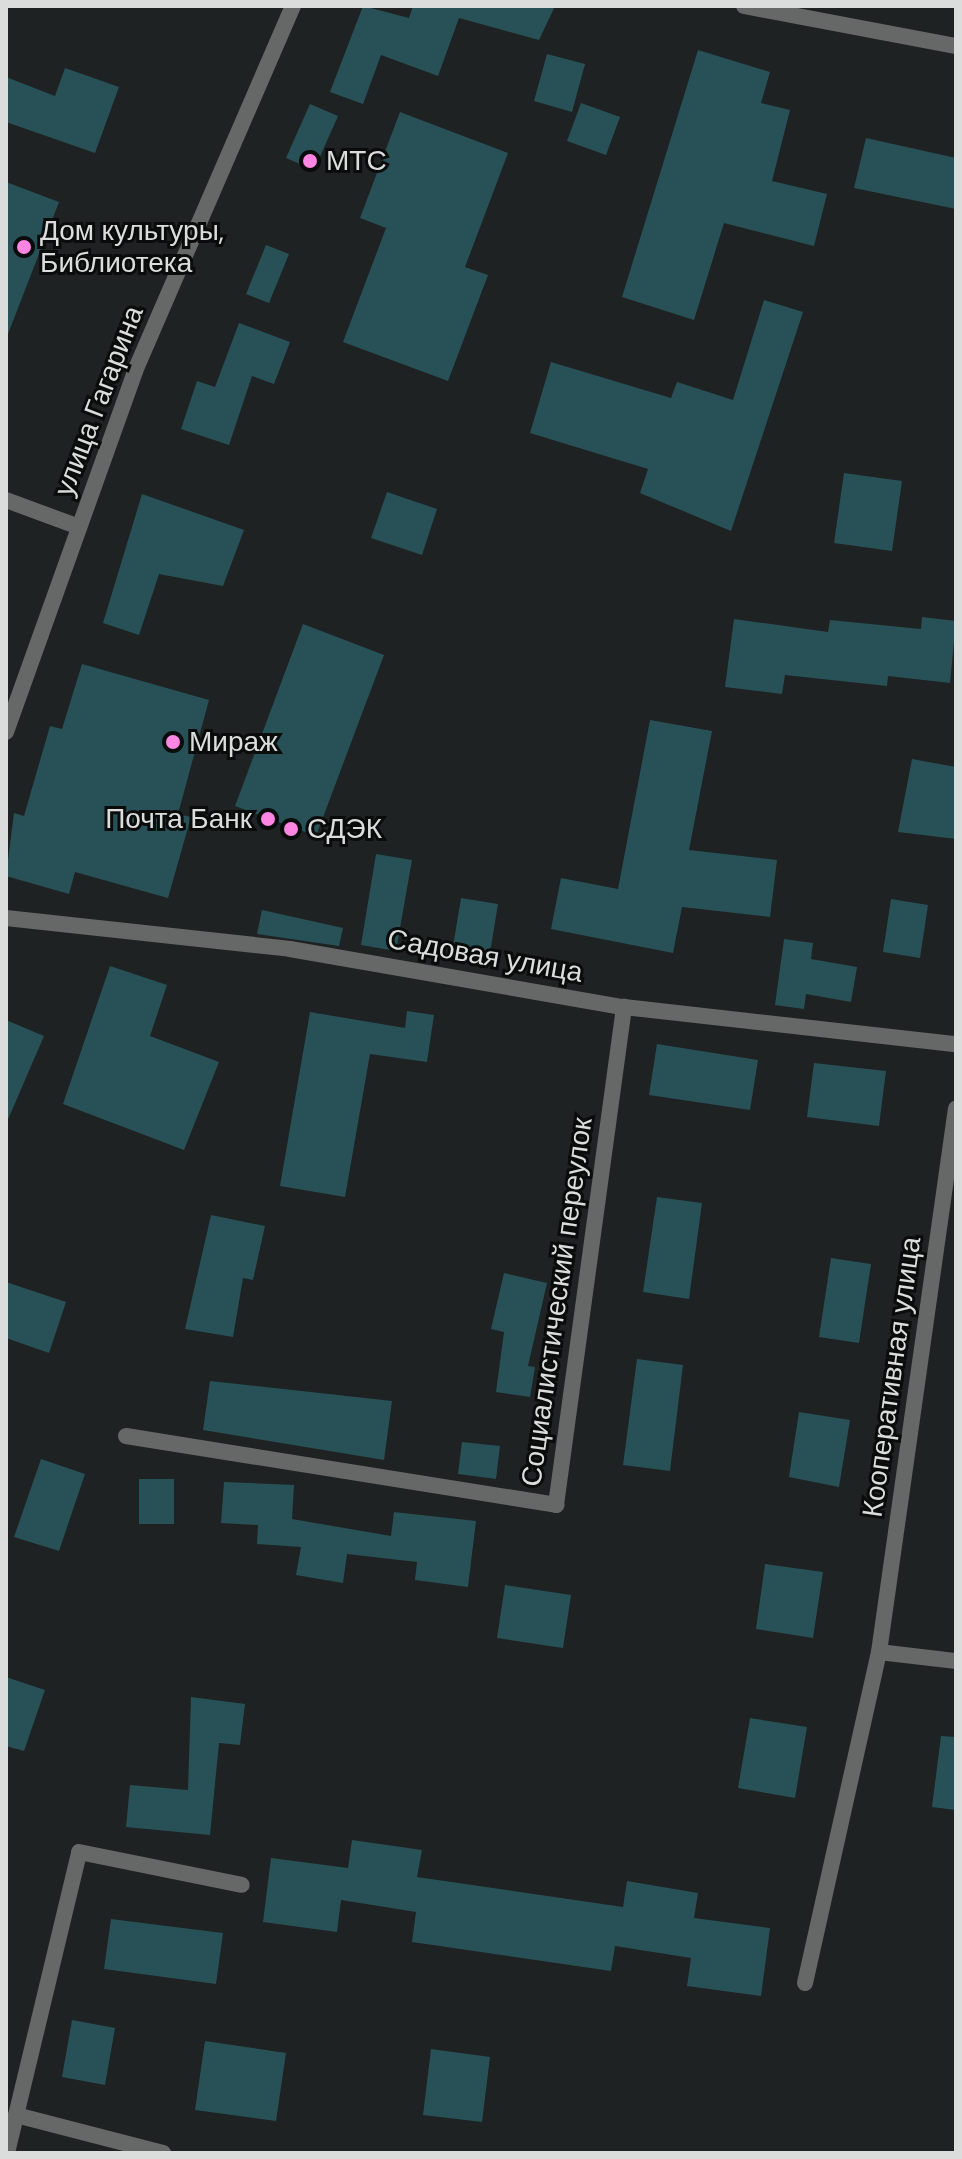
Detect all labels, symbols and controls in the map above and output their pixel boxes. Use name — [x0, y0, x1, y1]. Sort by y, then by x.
place label: МТС — [326, 144, 387, 178]
marker: МТС — [301, 152, 319, 170]
place label: Дом культуры, Библиотека — [40, 214, 224, 280]
marker: Дом культуры, Библиотека — [15, 238, 33, 256]
street label: улица Гагарина — [47, 301, 151, 501]
place label: Мираж — [189, 725, 278, 759]
marker: Мираж — [164, 733, 182, 751]
place label: Почта Банк — [105, 802, 252, 836]
marker: Почта Банк — [259, 810, 277, 828]
place label: СДЭК — [307, 812, 382, 846]
marker: СДЭК — [282, 820, 300, 838]
street label: Садовая улица — [385, 922, 585, 990]
street label: Социалистический переулок — [514, 1115, 600, 1489]
street label: Кооперативная улица — [856, 1235, 928, 1519]

